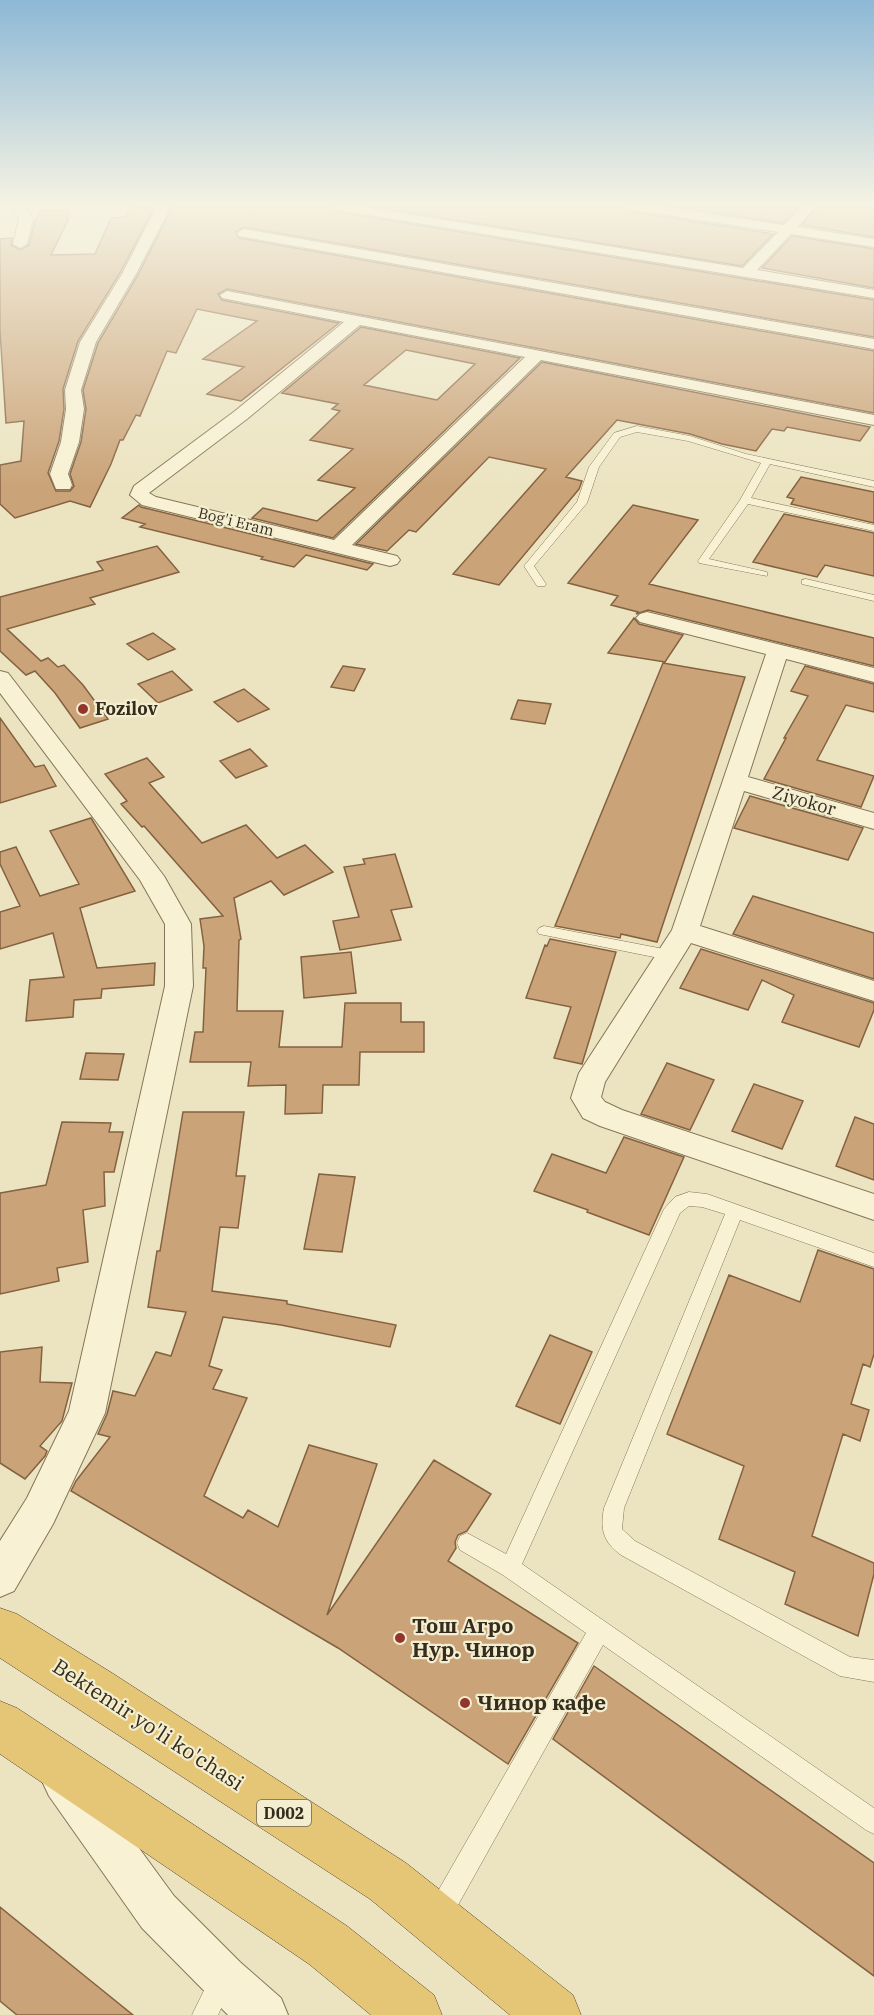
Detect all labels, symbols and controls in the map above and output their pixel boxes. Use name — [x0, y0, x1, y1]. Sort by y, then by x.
street label: Bog'i Eram — [196, 503, 276, 540]
place label: Fozilov — [95, 697, 158, 720]
marker: Fozilov — [76, 702, 90, 716]
street label: Ziyokor — [770, 780, 839, 821]
place label: Тош Агро Нур. Чинор — [412, 1611, 535, 1663]
marker: Тош Агро Нур. Чинор — [393, 1631, 407, 1645]
street label: Bektemir yo'li ko'chasi — [48, 1652, 249, 1796]
place label: Чинор кафе — [477, 1688, 606, 1716]
marker: Чинор кафе — [458, 1696, 472, 1710]
road number: D002 — [257, 1800, 311, 1826]

